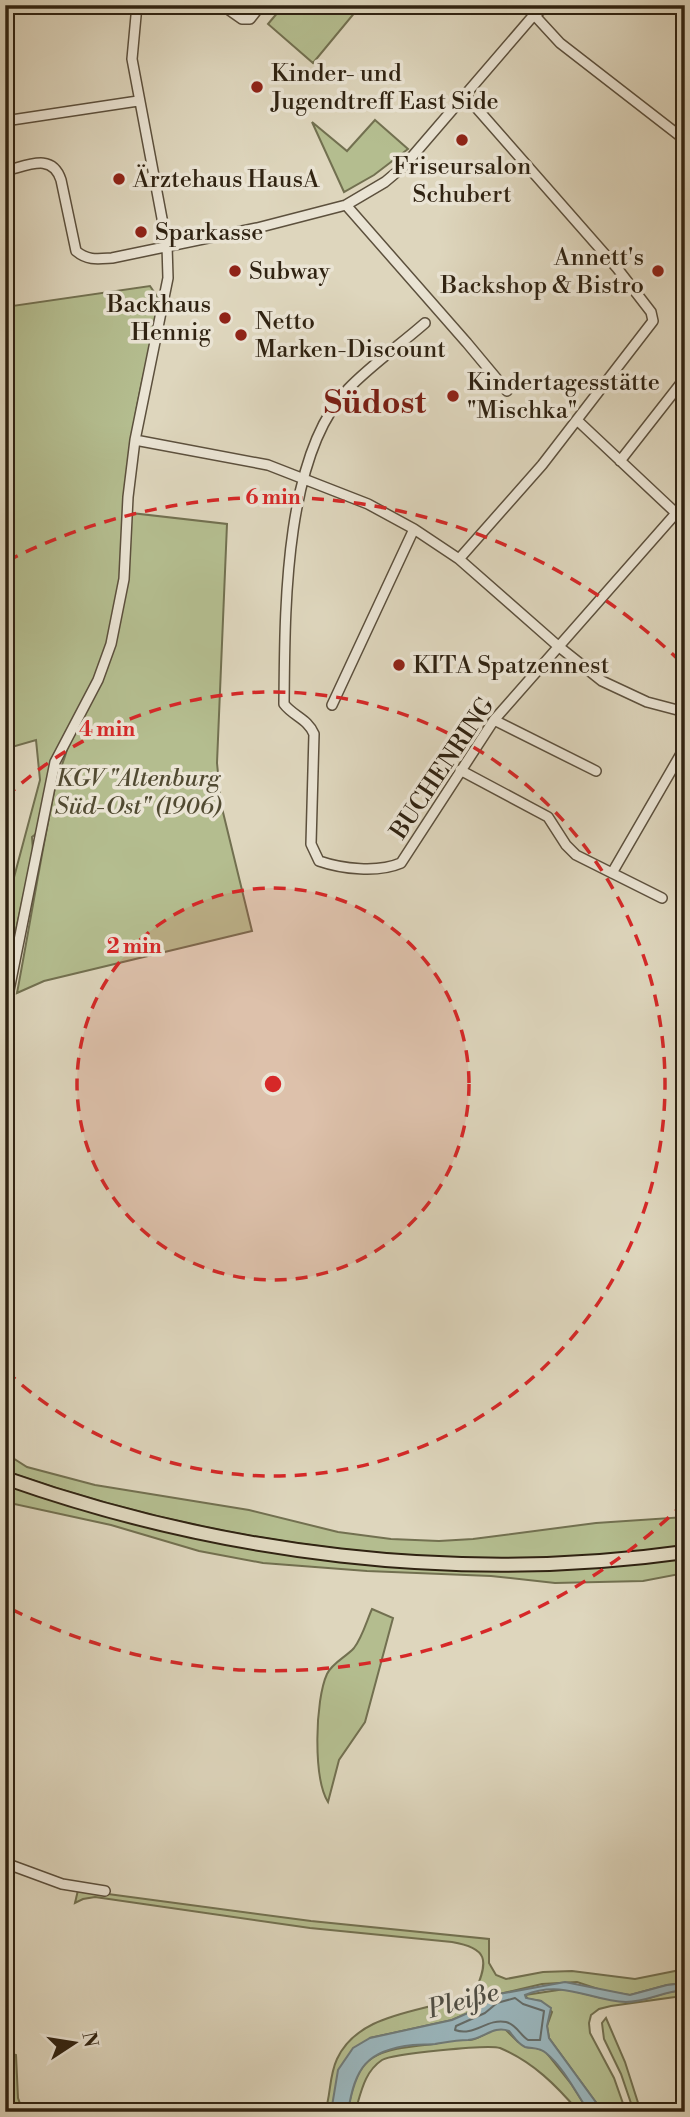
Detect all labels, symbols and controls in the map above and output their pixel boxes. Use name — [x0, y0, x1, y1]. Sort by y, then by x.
place label: Kinder- und Jugendtreff East Side — [270, 59, 499, 117]
marker: Kinder- und Jugendtreff East Side — [249, 79, 265, 95]
marker: Friseursalon Schubert — [454, 132, 470, 148]
place label: Friseursalon Schubert — [393, 152, 531, 210]
place label: Ärztehaus HausA — [132, 164, 320, 195]
marker: Ärztehaus HausA — [111, 171, 127, 187]
place label: Sparkasse — [155, 218, 263, 248]
marker: Sparkasse — [133, 224, 149, 240]
place label: Annett's Backshop & Bistro — [440, 243, 644, 301]
place label: Subway — [249, 257, 331, 287]
marker: Subway — [227, 263, 243, 279]
marker: Annett's Backshop & Bistro — [650, 263, 666, 279]
place label: Backhaus Hennig — [106, 290, 212, 348]
place label: Netto Marken-Discount — [255, 307, 446, 365]
marker: Backhaus Hennig — [217, 310, 233, 326]
marker: Netto Marken-Discount — [233, 327, 249, 343]
place label: Kindertagesstätte "Mischka" — [467, 368, 660, 426]
district label: Südost — [324, 383, 427, 423]
marker: Kindertagesstätte "Mischka" — [445, 388, 461, 404]
text: 6 min — [245, 485, 301, 511]
place label: KITA Spatzennest — [413, 651, 610, 681]
marker: KITA Spatzennest — [391, 657, 407, 673]
street label: BUCHENRING — [384, 692, 501, 846]
text: 4 min — [79, 717, 135, 743]
park label: KGV "Altenburg Süd-Ost" (1906) — [55, 764, 222, 822]
text: 2 min — [106, 934, 162, 960]
centre of rings — [261, 1072, 285, 1096]
water label: Pleiße — [423, 1976, 502, 2026]
north arrow — [38, 2008, 108, 2078]
text: N — [76, 2030, 103, 2050]

